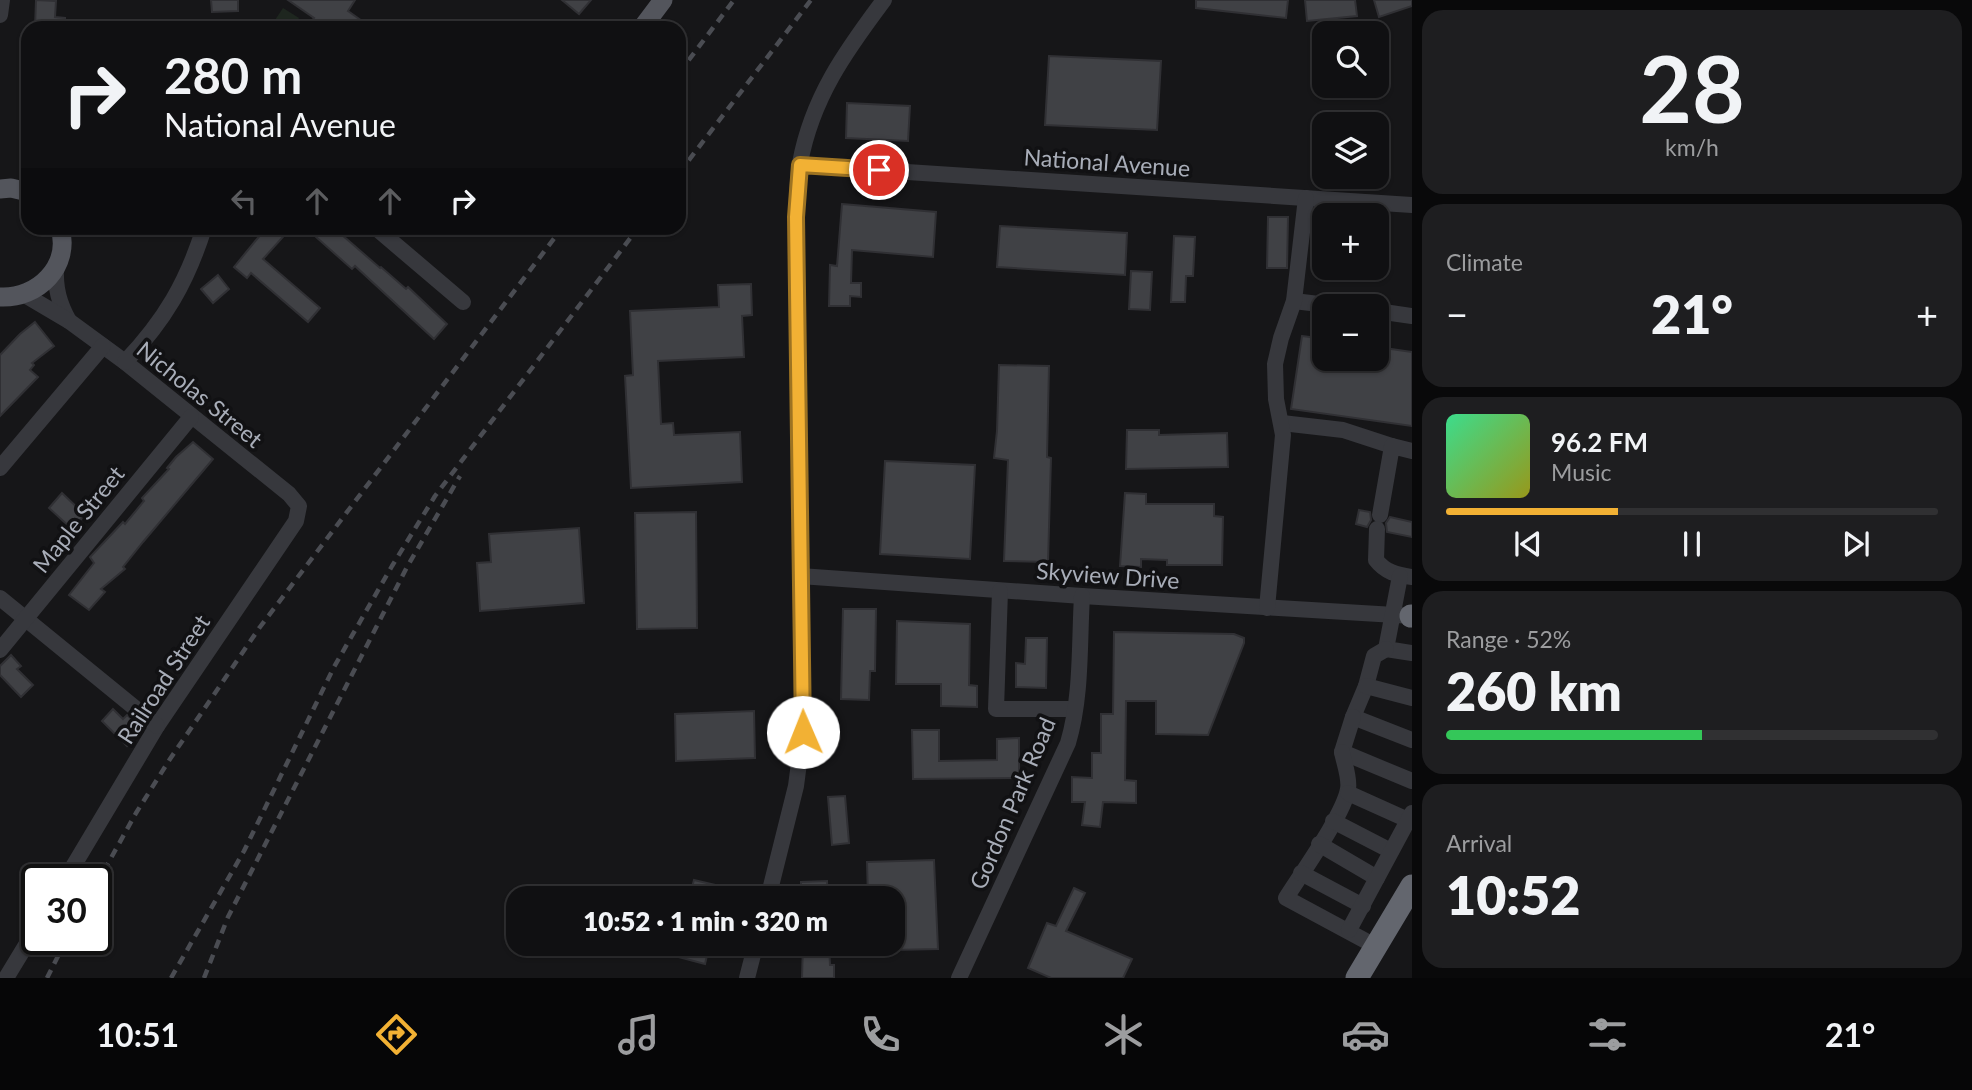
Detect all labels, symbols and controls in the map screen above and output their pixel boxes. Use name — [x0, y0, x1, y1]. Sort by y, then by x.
map controls — [1312, 21, 1389, 371]
button: search — [1312, 21, 1389, 98]
text: 28 — [1639, 33, 1745, 142]
text: 280 m — [164, 46, 302, 104]
icon: right — [49, 49, 140, 140]
text: National Avenue — [164, 105, 396, 144]
button: layers — [1312, 112, 1389, 189]
text: km/h — [1665, 133, 1719, 161]
pin — [849, 140, 909, 200]
street label: National Avenue — [1023, 142, 1191, 182]
icon: arrive — [860, 151, 898, 189]
icon: left — [225, 182, 263, 220]
icon: ahead — [298, 182, 336, 220]
icon: ahead — [371, 182, 409, 220]
icon: right — [444, 182, 482, 220]
button: + — [1312, 203, 1389, 280]
text: Climate — [1446, 248, 1523, 276]
text: 21° — [1651, 283, 1733, 345]
text: − — [1446, 291, 1468, 337]
text: + — [1916, 291, 1938, 337]
button: − — [1312, 294, 1389, 371]
street label: Nicholas Street — [132, 335, 269, 454]
text: 96.2 FM — [1551, 426, 1648, 458]
text: Music — [1551, 458, 1611, 486]
street label: Maple Street — [26, 459, 130, 578]
icon: previous — [1509, 525, 1547, 563]
icon: pause — [1673, 525, 1711, 563]
icon: next — [1837, 525, 1875, 563]
street label: Skyview Drive — [1035, 556, 1181, 594]
street label: Railroad Street — [111, 609, 216, 749]
text: Range · 52% — [1446, 625, 1571, 653]
text: 260 km — [1446, 660, 1622, 722]
position arrow — [766, 695, 840, 769]
street label: Gordon Park Road — [963, 713, 1061, 893]
text: Arrival — [1446, 829, 1512, 857]
speed limit sign: 30 — [21, 864, 112, 955]
text: 10:52 — [1446, 864, 1580, 926]
text: 10:52 · 1 min · 320 m — [583, 905, 828, 937]
icon: directions — [372, 1010, 421, 1059]
icon: music — [614, 1010, 663, 1059]
icon: phone — [856, 1010, 905, 1059]
icon: climate — [1099, 1010, 1148, 1059]
icon: car — [1341, 1010, 1390, 1059]
icon: filters — [1583, 1010, 1632, 1059]
text: 10:51 — [97, 1015, 179, 1054]
text: 21° — [1825, 1015, 1875, 1054]

